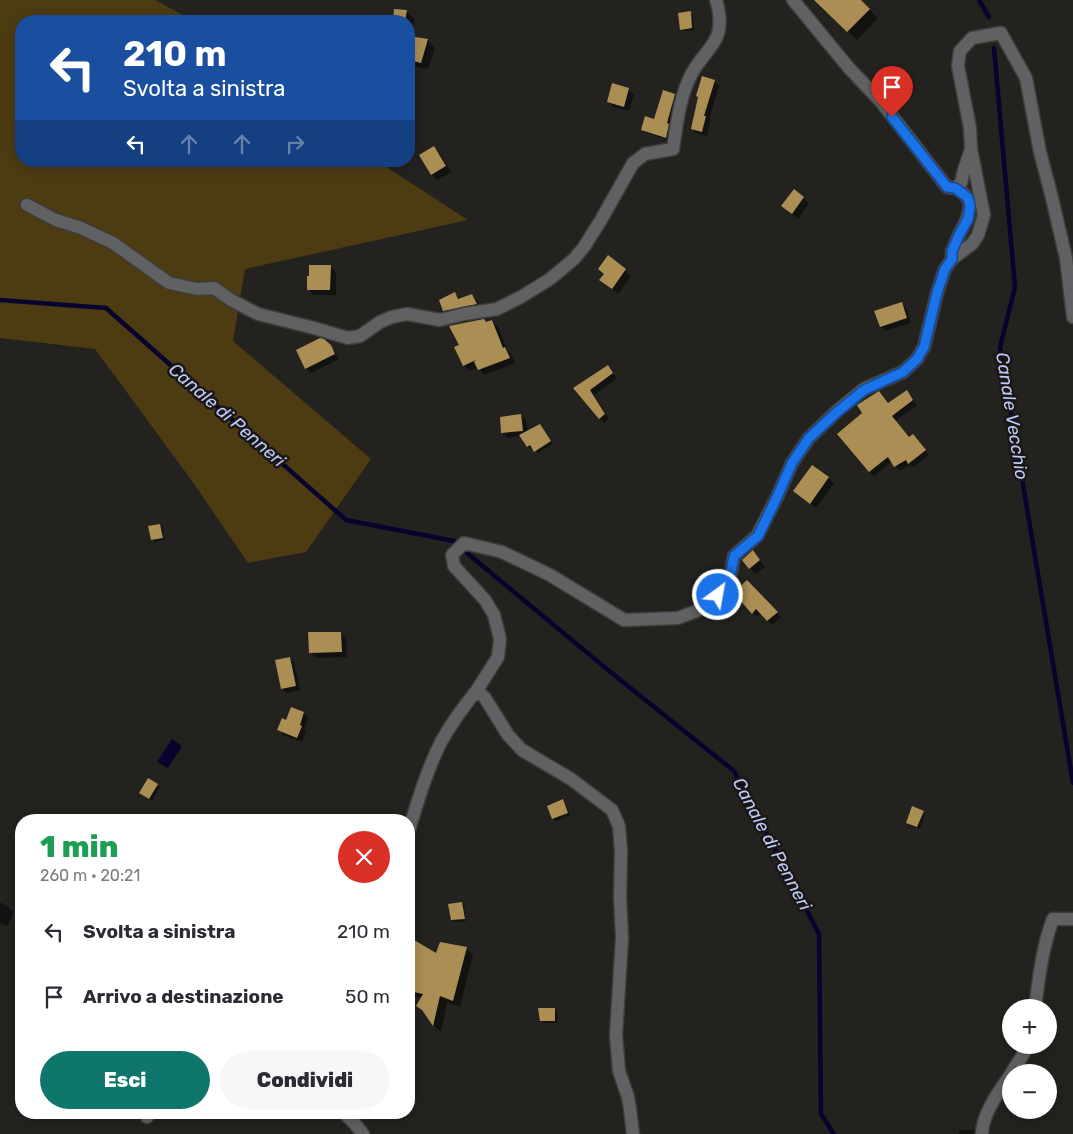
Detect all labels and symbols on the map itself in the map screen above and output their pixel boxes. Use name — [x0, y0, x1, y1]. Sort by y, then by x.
pin — [871, 66, 913, 117]
water label: Canale Vecchio — [991, 351, 1033, 481]
water label: Canale di Penneri — [164, 358, 290, 472]
position arrow — [691, 568, 743, 620]
water label: Canale di Penneri — [728, 774, 817, 915]

